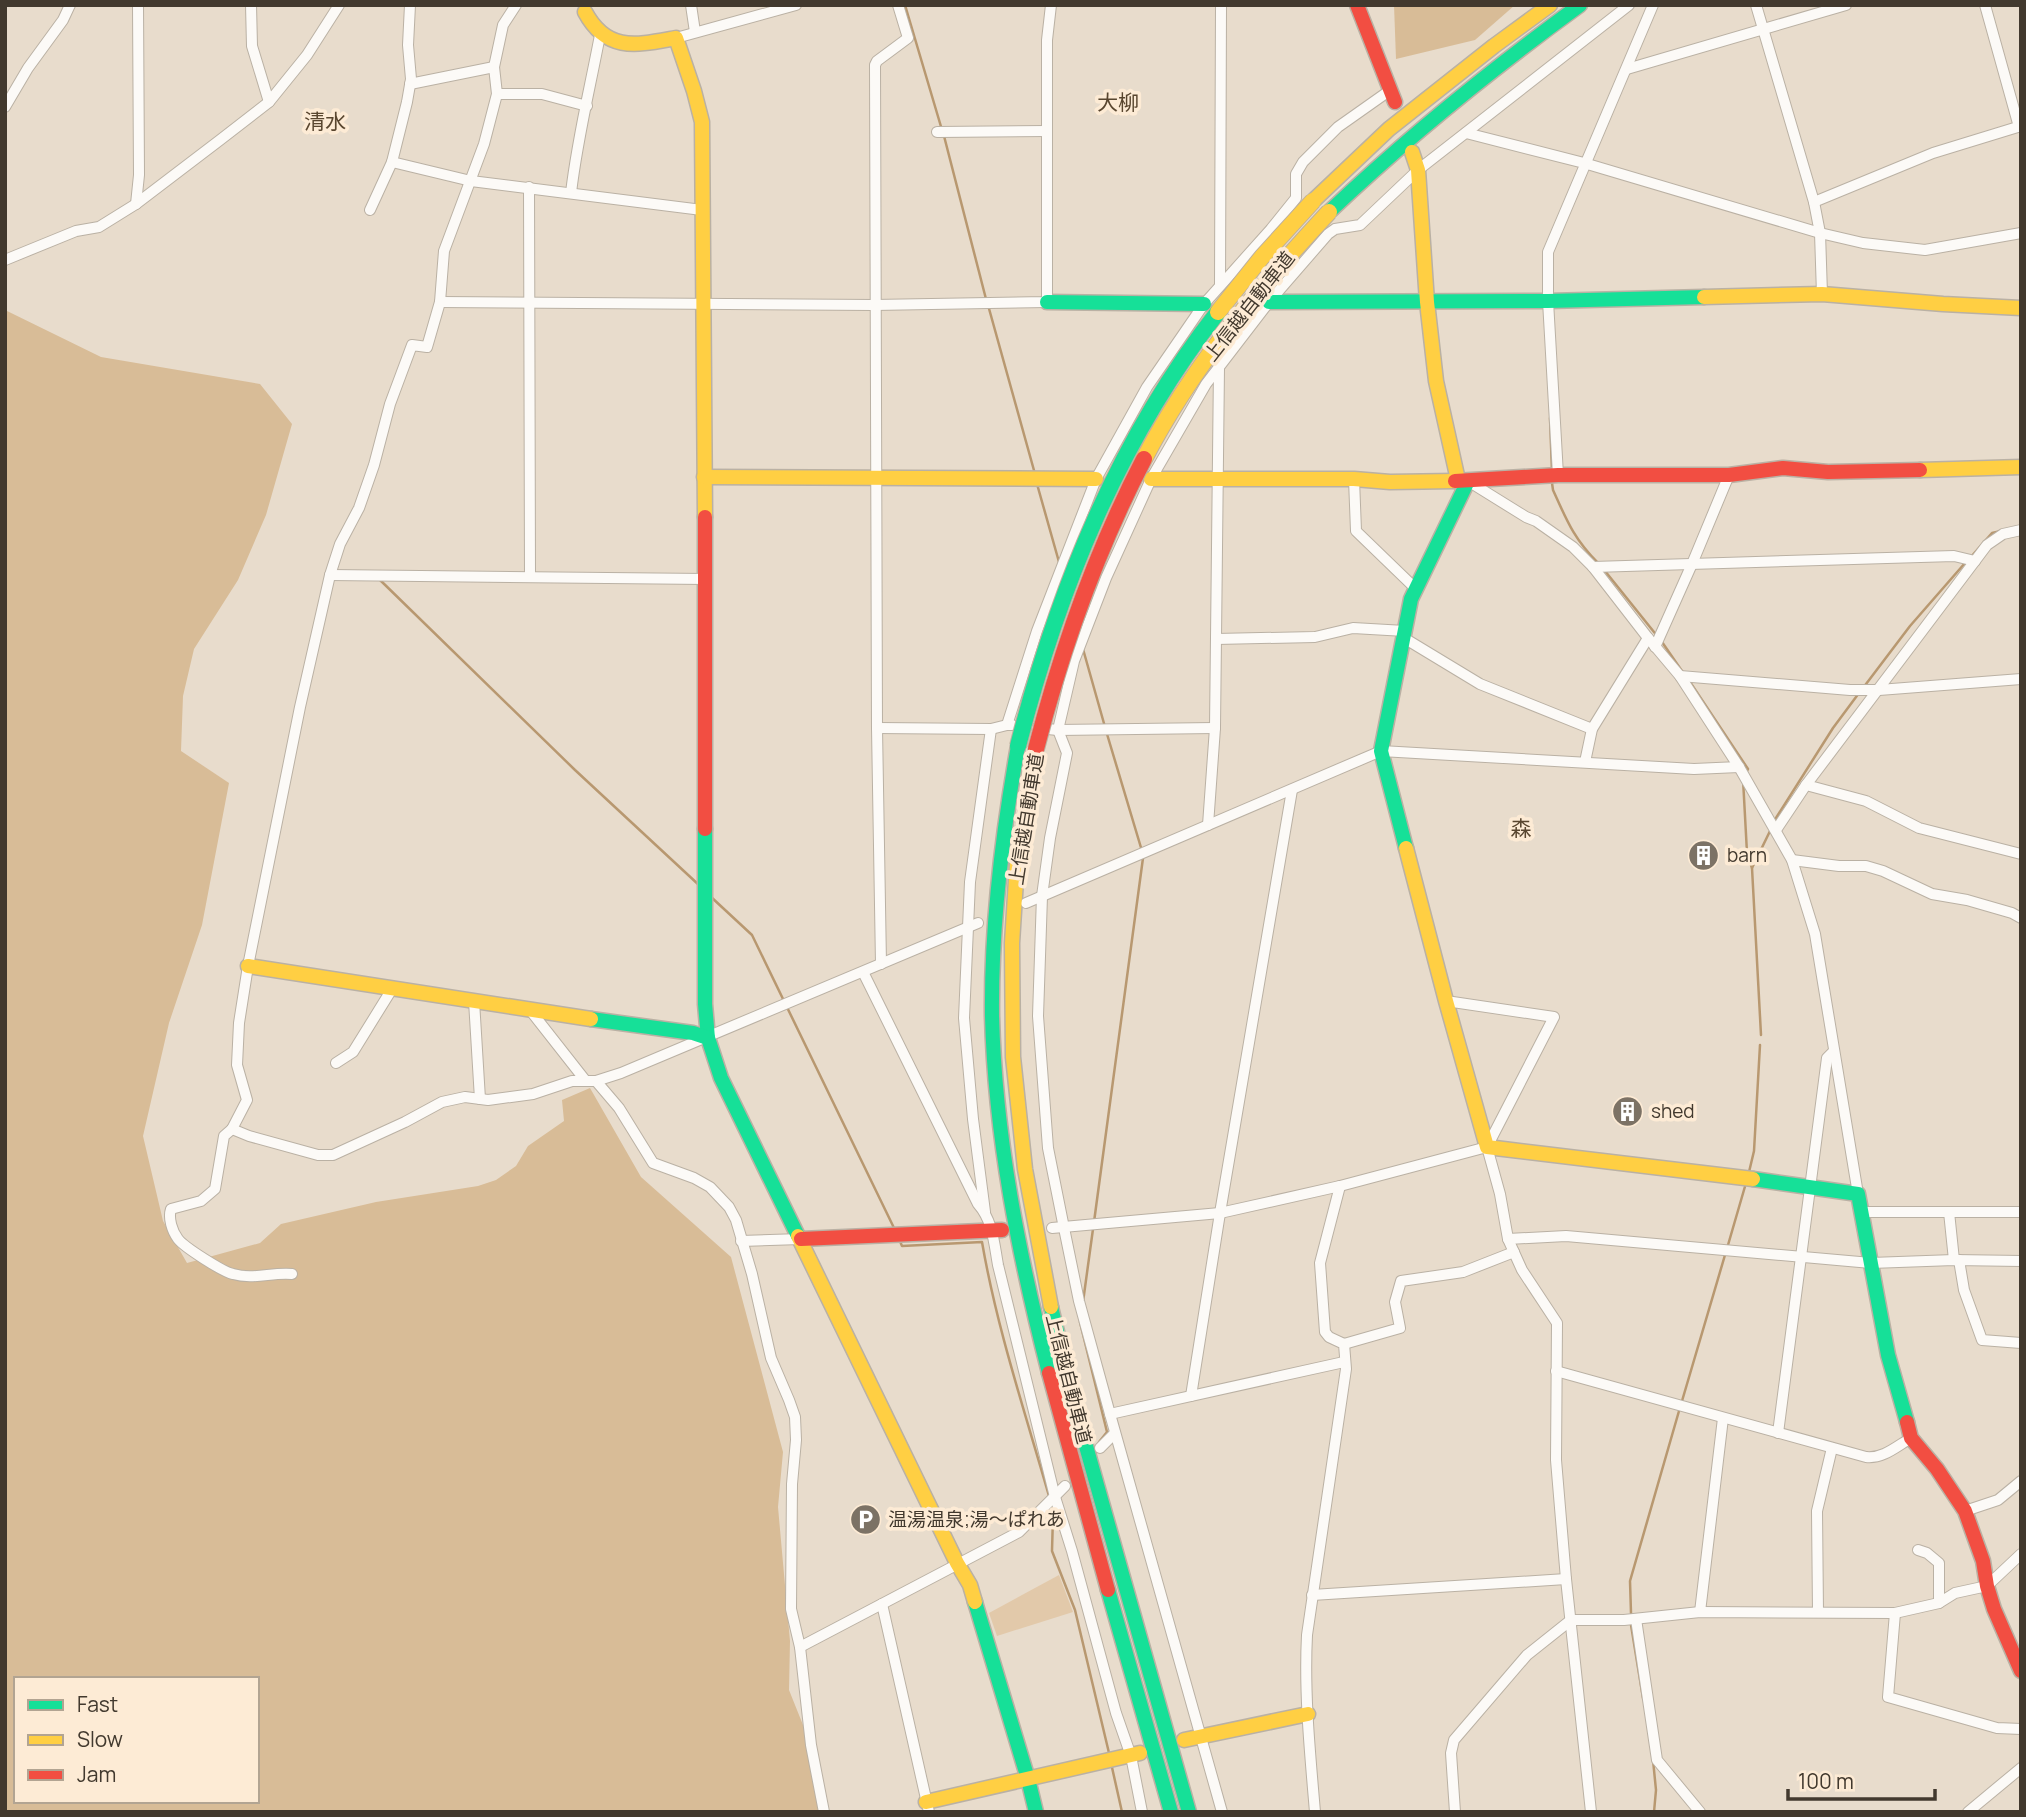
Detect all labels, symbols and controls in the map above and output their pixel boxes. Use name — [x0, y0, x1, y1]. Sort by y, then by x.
district label: 大柳 — [1097, 88, 1139, 116]
district label: 清水 — [304, 107, 346, 135]
street label: 上信越自動車道 — [1198, 246, 1300, 366]
street label: 上信越自動車道 — [1003, 751, 1049, 887]
district label: 森 — [1511, 814, 1532, 842]
building icon: barn — [1687, 838, 1721, 872]
place label: barn — [1727, 842, 1767, 868]
building icon: shed — [1611, 1094, 1645, 1128]
place label: shed — [1651, 1098, 1695, 1124]
street label: 上信越自動車道 — [1040, 1311, 1098, 1447]
parking icon: 温湯温泉;湯〜ぱれあ — [848, 1502, 882, 1536]
place label: 温湯温泉;湯〜ぱれあ — [888, 1506, 1065, 1532]
legend — [14, 1677, 259, 1803]
text: Fast — [77, 1690, 118, 1718]
text: Slow — [77, 1725, 123, 1753]
scale bar — [1788, 1758, 1935, 1802]
text: Jam — [77, 1760, 116, 1788]
text: 100 m — [1798, 1767, 1854, 1795]

